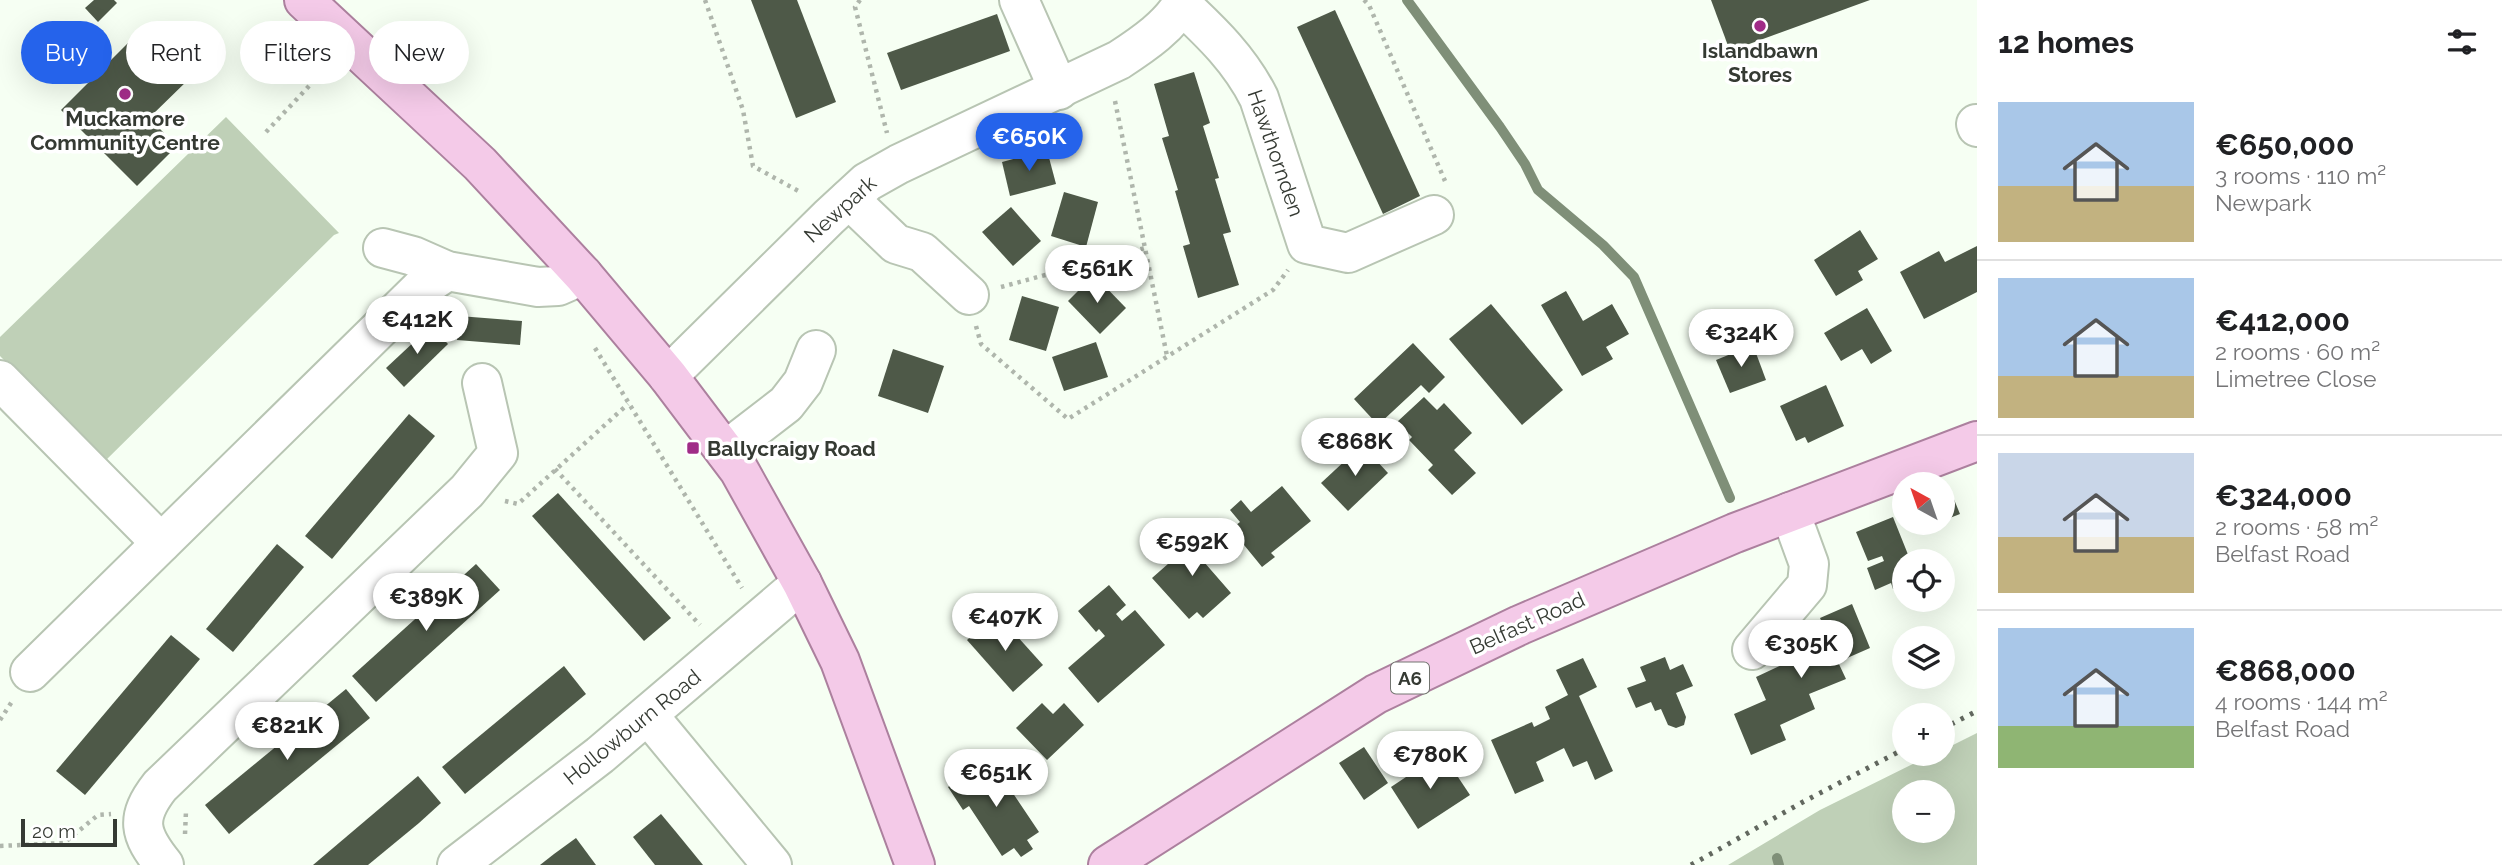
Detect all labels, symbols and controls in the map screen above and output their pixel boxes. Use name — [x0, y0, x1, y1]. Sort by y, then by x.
marker: Islandbawn Stores — [1752, 18, 1768, 34]
chip: Buy — [21, 21, 112, 84]
chip: Rent — [126, 21, 226, 84]
chip: Filters — [240, 21, 355, 84]
chip: New — [369, 21, 469, 84]
icon: filters — [2443, 23, 2481, 61]
text: 12 homes — [1998, 25, 2134, 60]
place label: Islandbawn Stores — [1702, 38, 1818, 87]
marker: Muckamore Community Centre — [117, 86, 133, 102]
street label: Hawthornden — [1243, 86, 1309, 220]
place label: Muckamore Community Centre — [30, 106, 220, 155]
pin: €650K — [980, 114, 1078, 173]
text: €650K — [992, 122, 1066, 149]
text: €650,000 — [2215, 127, 2354, 162]
icon: home — [2054, 130, 2138, 214]
text: 3 rooms · 110 m² — [2215, 162, 2386, 189]
street label: Newpark — [799, 170, 881, 248]
text: Newpark — [2215, 189, 2311, 216]
pin: €561K — [1048, 246, 1146, 305]
text: €561K — [1061, 254, 1133, 281]
pin: €412K — [368, 296, 466, 356]
text: €412,000 — [2215, 303, 2350, 338]
text: €412K — [381, 305, 453, 332]
icon: home — [2054, 306, 2138, 390]
pin: €324K — [1692, 310, 1790, 369]
text: €324K — [1705, 318, 1777, 345]
text: 2 rooms · 60 m² — [2215, 338, 2380, 365]
text: Limetree Close — [2215, 365, 2377, 392]
pin: €868K — [1306, 419, 1404, 478]
text: €868K — [1317, 427, 1393, 454]
place label: Ballycraigy Road — [707, 436, 876, 461]
marker: Ballycraigy Road — [685, 440, 701, 456]
north arrow — [1892, 472, 1955, 536]
map controls — [1892, 472, 1955, 843]
text: €324,000 — [2215, 478, 2352, 513]
icon: home — [2054, 481, 2138, 565]
text: 2 rooms · 58 m² — [2215, 513, 2378, 540]
pin: €592K — [1143, 518, 1241, 578]
text: €592K — [1155, 527, 1229, 554]
text: Belfast Road — [2215, 540, 2350, 567]
button: locate — [1892, 549, 1955, 612]
pin: €389K — [377, 574, 475, 633]
text: €389K — [389, 582, 463, 609]
street label: Belfast Road — [1466, 587, 1588, 659]
pin: €407K — [956, 594, 1054, 653]
text: €407K — [968, 602, 1042, 629]
pin: €305K — [1752, 620, 1850, 680]
button: layers — [1892, 626, 1955, 689]
text: €305K — [1764, 629, 1838, 656]
text: €868,000 — [2215, 653, 2356, 688]
icon: home — [2054, 656, 2138, 740]
road number: A6 — [1391, 663, 1429, 694]
street label: Hollowburn Road — [558, 664, 706, 790]
text: 4 rooms · 144 m² — [2215, 688, 2388, 715]
pin: €821K — [238, 702, 336, 762]
button: + — [1892, 703, 1955, 766]
text: €821K — [251, 711, 323, 738]
text: Belfast Road — [2215, 715, 2350, 742]
pin: €780K — [1381, 732, 1479, 791]
text: €780K — [1393, 740, 1467, 767]
pin: €651K — [947, 750, 1045, 809]
text: €651K — [960, 758, 1032, 785]
button: − — [1892, 780, 1955, 843]
scale bar — [21, 816, 117, 848]
text: 20 m — [32, 820, 76, 842]

